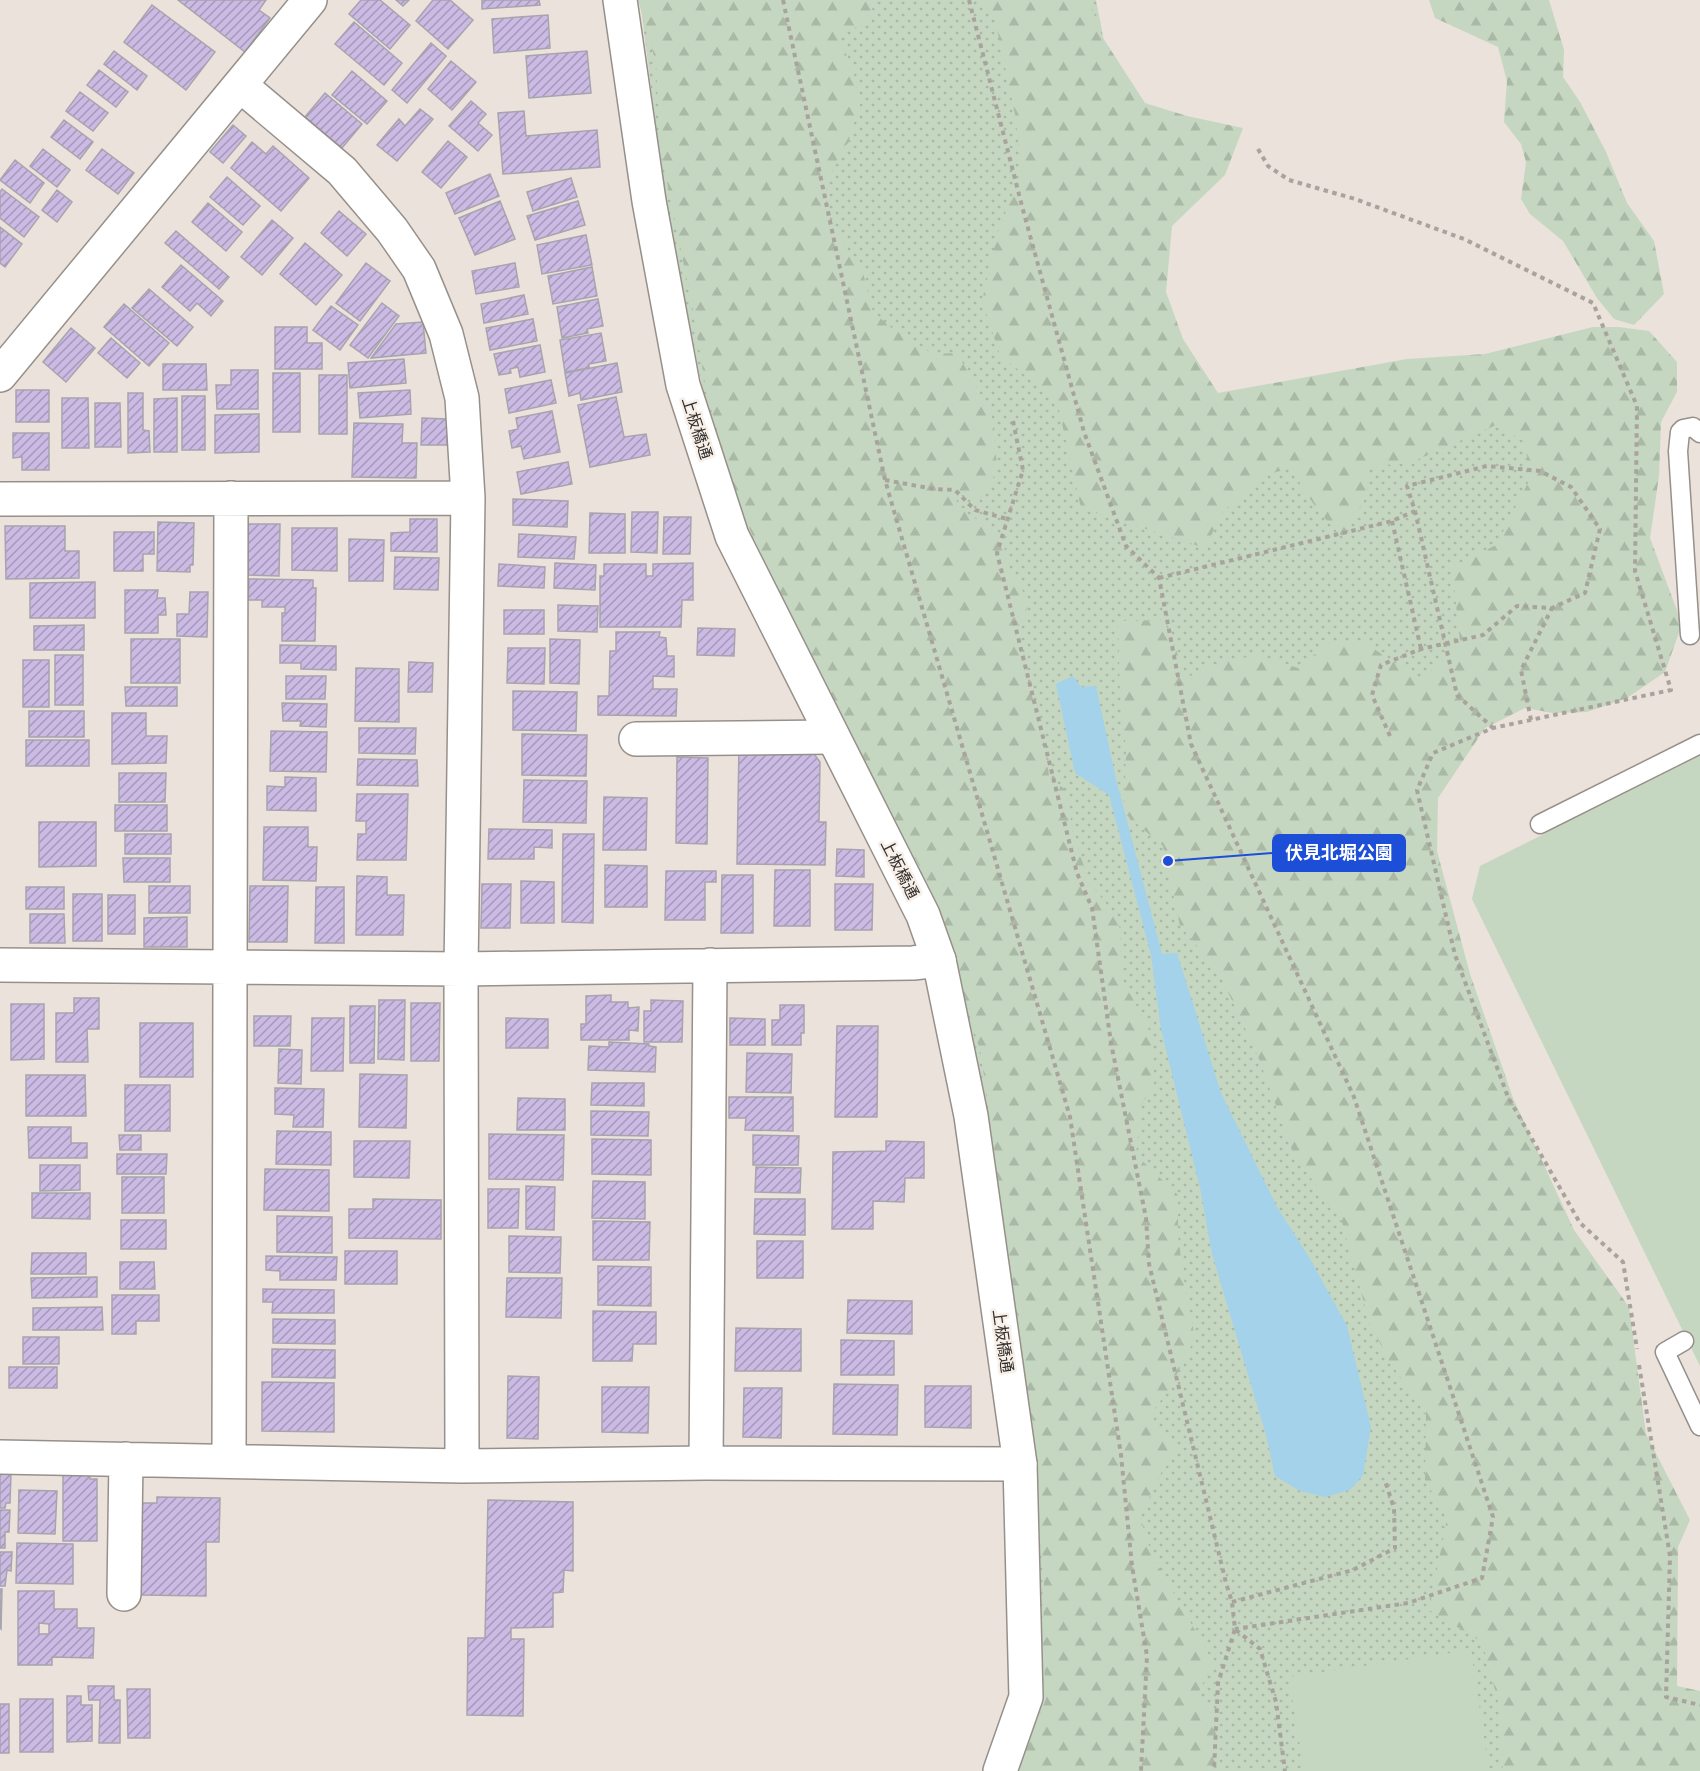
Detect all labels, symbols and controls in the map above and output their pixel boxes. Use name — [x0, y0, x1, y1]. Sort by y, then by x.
street label: 上板橋通 — [678, 395, 716, 461]
callout: 伏見北堀公園 — [1273, 835, 1405, 871]
street label: 上板橋通 — [877, 836, 923, 902]
text: 伏見北堀公園 — [1285, 842, 1393, 863]
street label: 上板橋通 — [989, 1308, 1017, 1374]

